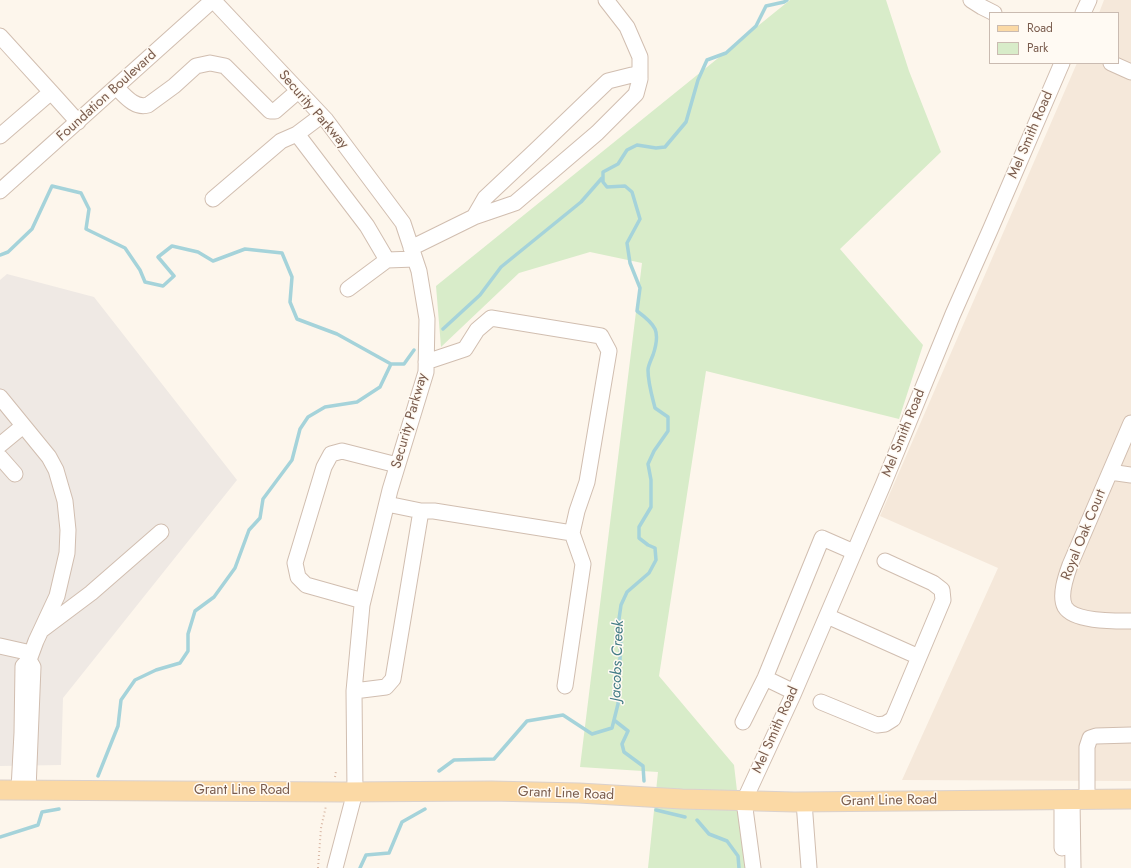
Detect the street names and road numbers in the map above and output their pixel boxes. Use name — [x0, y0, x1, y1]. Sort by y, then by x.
street label: Foundation Boulevard — [54, 47, 160, 145]
street label: Security Parkway — [274, 67, 352, 153]
street label: Mel Smith Road — [1005, 89, 1057, 181]
street label: Security Parkway — [388, 371, 432, 471]
street label: Mel Smith Road — [879, 387, 929, 479]
street label: Royal Oak Court — [1058, 487, 1110, 583]
street label: Mel Smith Road — [749, 684, 803, 776]
street label: Grant Line Road — [194, 783, 290, 799]
street label: Grant Line Road — [518, 784, 614, 804]
street label: Grant Line Road — [841, 792, 937, 810]

